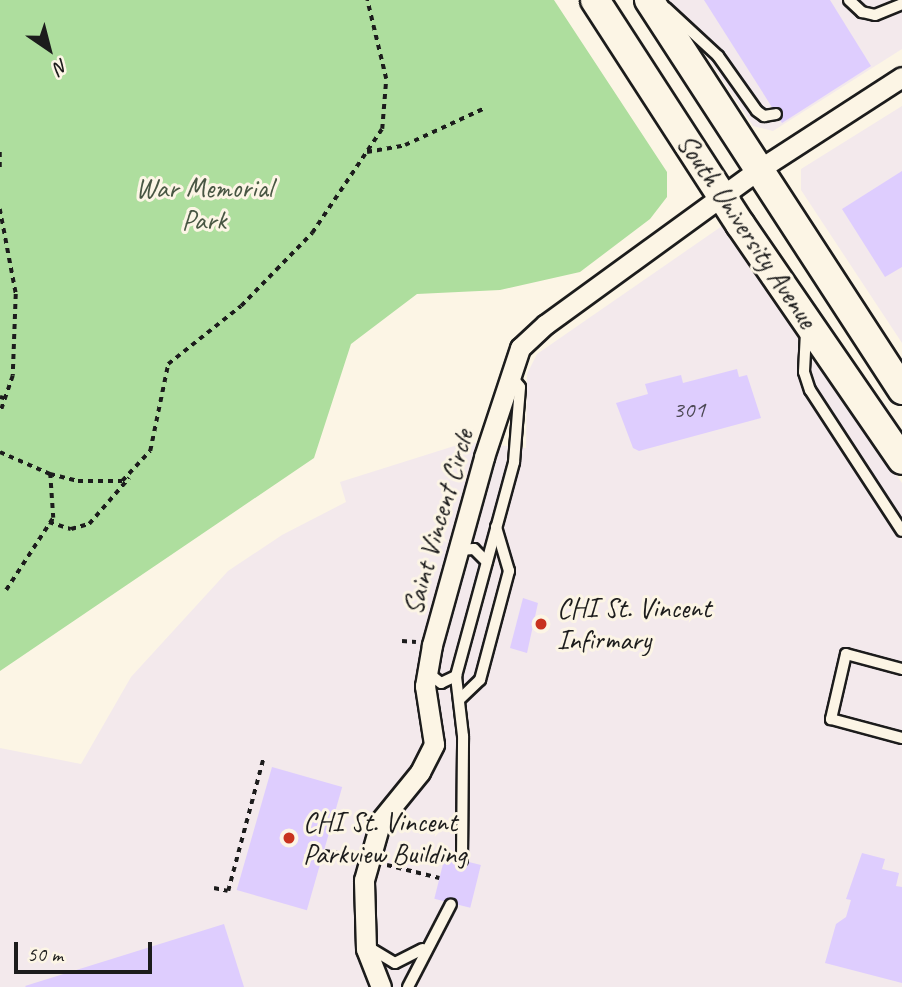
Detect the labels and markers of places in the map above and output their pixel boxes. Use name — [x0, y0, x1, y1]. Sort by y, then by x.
place label: CHI St. Vincent Infirmary — [557, 591, 712, 657]
marker: CHI St. Vincent Infirmary — [531, 614, 551, 634]
place label: CHI St. Vincent Parkview Building — [303, 805, 466, 871]
marker: CHI St. Vincent Parkview Building — [281, 830, 297, 846]

